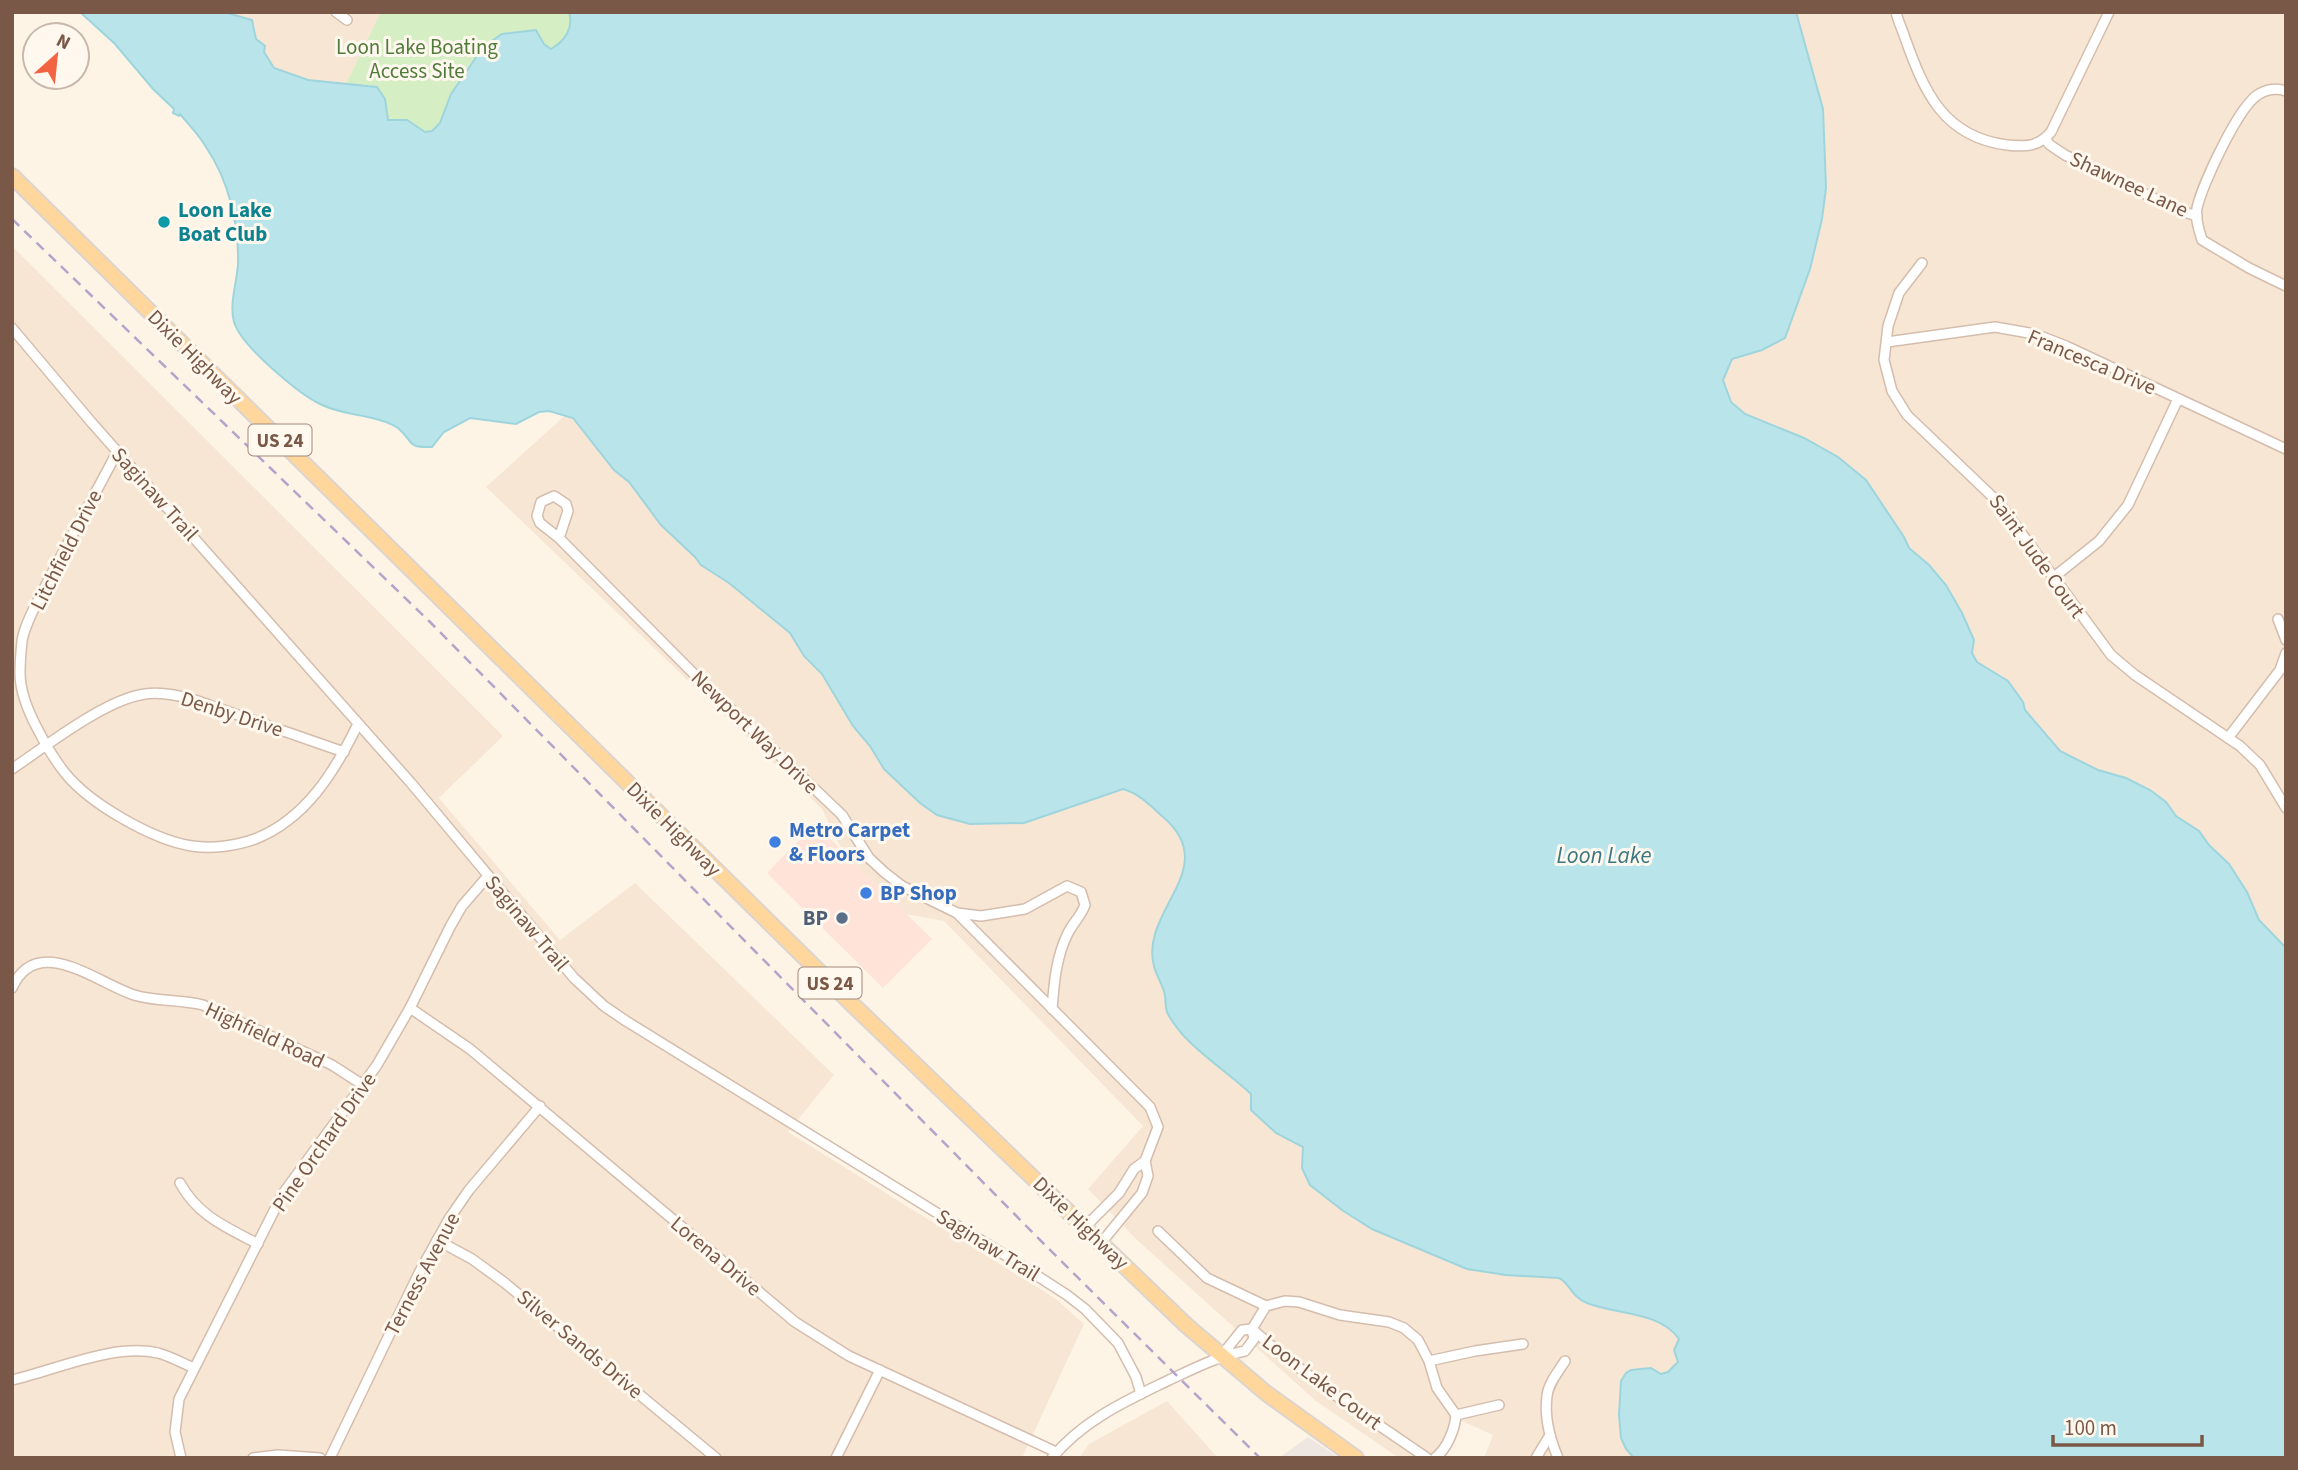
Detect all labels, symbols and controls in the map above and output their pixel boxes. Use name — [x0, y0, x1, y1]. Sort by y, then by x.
north arrow — [21, 21, 91, 91]
text: N — [51, 27, 75, 57]
park label: Loon Lake Boating Access Site — [336, 32, 498, 86]
street label: Shawnee Lane — [2065, 143, 2193, 225]
place label: Loon Lake Boat Club — [178, 195, 272, 249]
marker: Loon Lake Boat Club — [156, 214, 172, 230]
street label: Dixie Highway — [141, 303, 249, 411]
street label: Francesca Drive — [2023, 321, 2161, 403]
road number: US 24 — [248, 424, 312, 456]
street label: Saginaw Trail — [105, 440, 205, 548]
street label: Litchfield Drive — [23, 485, 109, 615]
street label: Saint Jude Court — [1982, 488, 2092, 624]
street label: Newport Way Drive — [684, 663, 826, 801]
street label: Denby Drive — [177, 683, 287, 745]
street label: Dixie Highway — [620, 775, 728, 883]
place label: Metro Carpet & Floors — [789, 815, 910, 869]
marker: Metro Carpet & Floors — [767, 834, 783, 850]
water label: Loon Lake — [1557, 839, 1651, 872]
street label: Saginaw Trail — [478, 869, 576, 977]
place label: BP Shop — [880, 878, 957, 908]
marker: BP Shop — [858, 885, 874, 901]
place label: BP — [803, 903, 828, 933]
marker: BP — [834, 910, 850, 926]
road number: US 24 — [798, 967, 862, 998]
street label: Highfield Road — [200, 994, 330, 1076]
street label: Pine Orchard Drive — [265, 1066, 383, 1218]
street label: Dixie Highway — [1026, 1169, 1136, 1277]
street label: Saginaw Trail — [930, 1201, 1046, 1289]
street label: Terness Avenue — [377, 1207, 467, 1341]
street label: Lorena Drive — [664, 1209, 768, 1303]
street label: Silver Sands Drive — [510, 1282, 650, 1406]
street label: Loon Lake Court — [1256, 1327, 1388, 1437]
scale bar — [2053, 1404, 2202, 1448]
text: 100 m — [2064, 1413, 2117, 1443]

